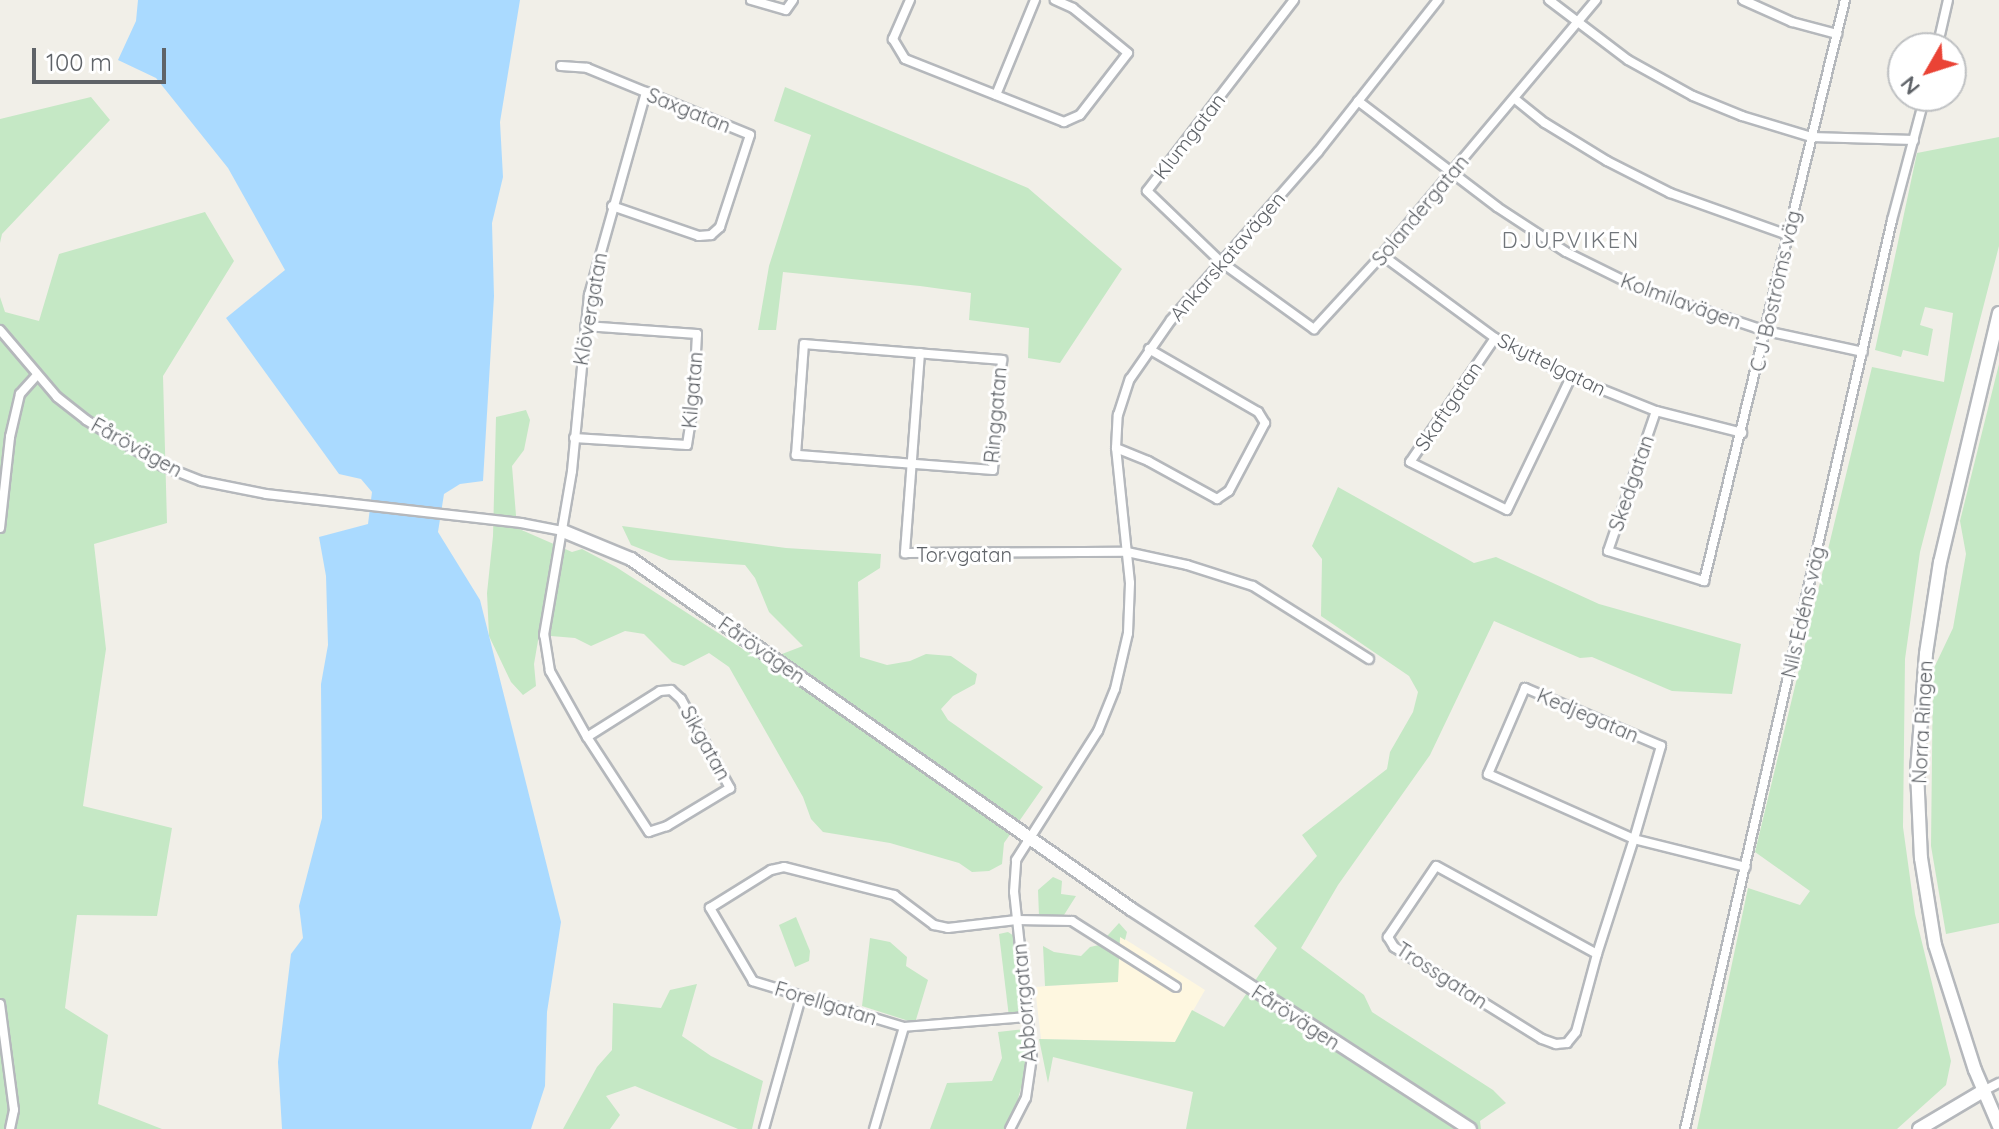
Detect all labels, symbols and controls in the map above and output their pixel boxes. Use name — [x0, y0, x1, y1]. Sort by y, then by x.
scale bar — [36, 32, 170, 82]
north arrow — [1887, 32, 1967, 112]
text: 100 m — [46, 47, 112, 77]
text: N — [1894, 71, 1926, 101]
street label: Saxgatan — [644, 82, 734, 138]
street label: Klumgatan — [1148, 88, 1230, 184]
street label: Solandergatan — [1367, 150, 1473, 270]
street label: Ankarskatavägen — [1164, 186, 1290, 326]
street label: C J Boströms väg — [1745, 208, 1805, 374]
district label: DJUPVIKEN — [1502, 228, 1640, 254]
street label: Klövergatan — [568, 251, 612, 367]
street label: Kolmilavägen — [1618, 268, 1744, 334]
street label: Skyttelgatan — [1494, 327, 1610, 401]
street label: Kilgatan — [677, 351, 707, 429]
street label: Skaftgatan — [1409, 357, 1487, 455]
street label: Ringgatan — [979, 366, 1011, 464]
street label: Fårövägen — [87, 412, 187, 482]
street label: Skedgatan — [1603, 432, 1659, 534]
street label: Torvgatan — [916, 542, 1012, 566]
street label: Nils Edéns väg — [1776, 544, 1830, 680]
street label: Fårövägen — [714, 611, 810, 689]
street label: Norra Ringen — [1907, 660, 1937, 784]
street label: Kedjegatan — [1534, 683, 1642, 747]
street label: Sikgatan — [676, 702, 736, 784]
street label: Trossgatan — [1392, 937, 1492, 1013]
street label: Abborrgatan — [1007, 943, 1041, 1063]
street label: Forellgatan — [772, 976, 880, 1030]
street label: Fårövägen — [1247, 980, 1345, 1054]

